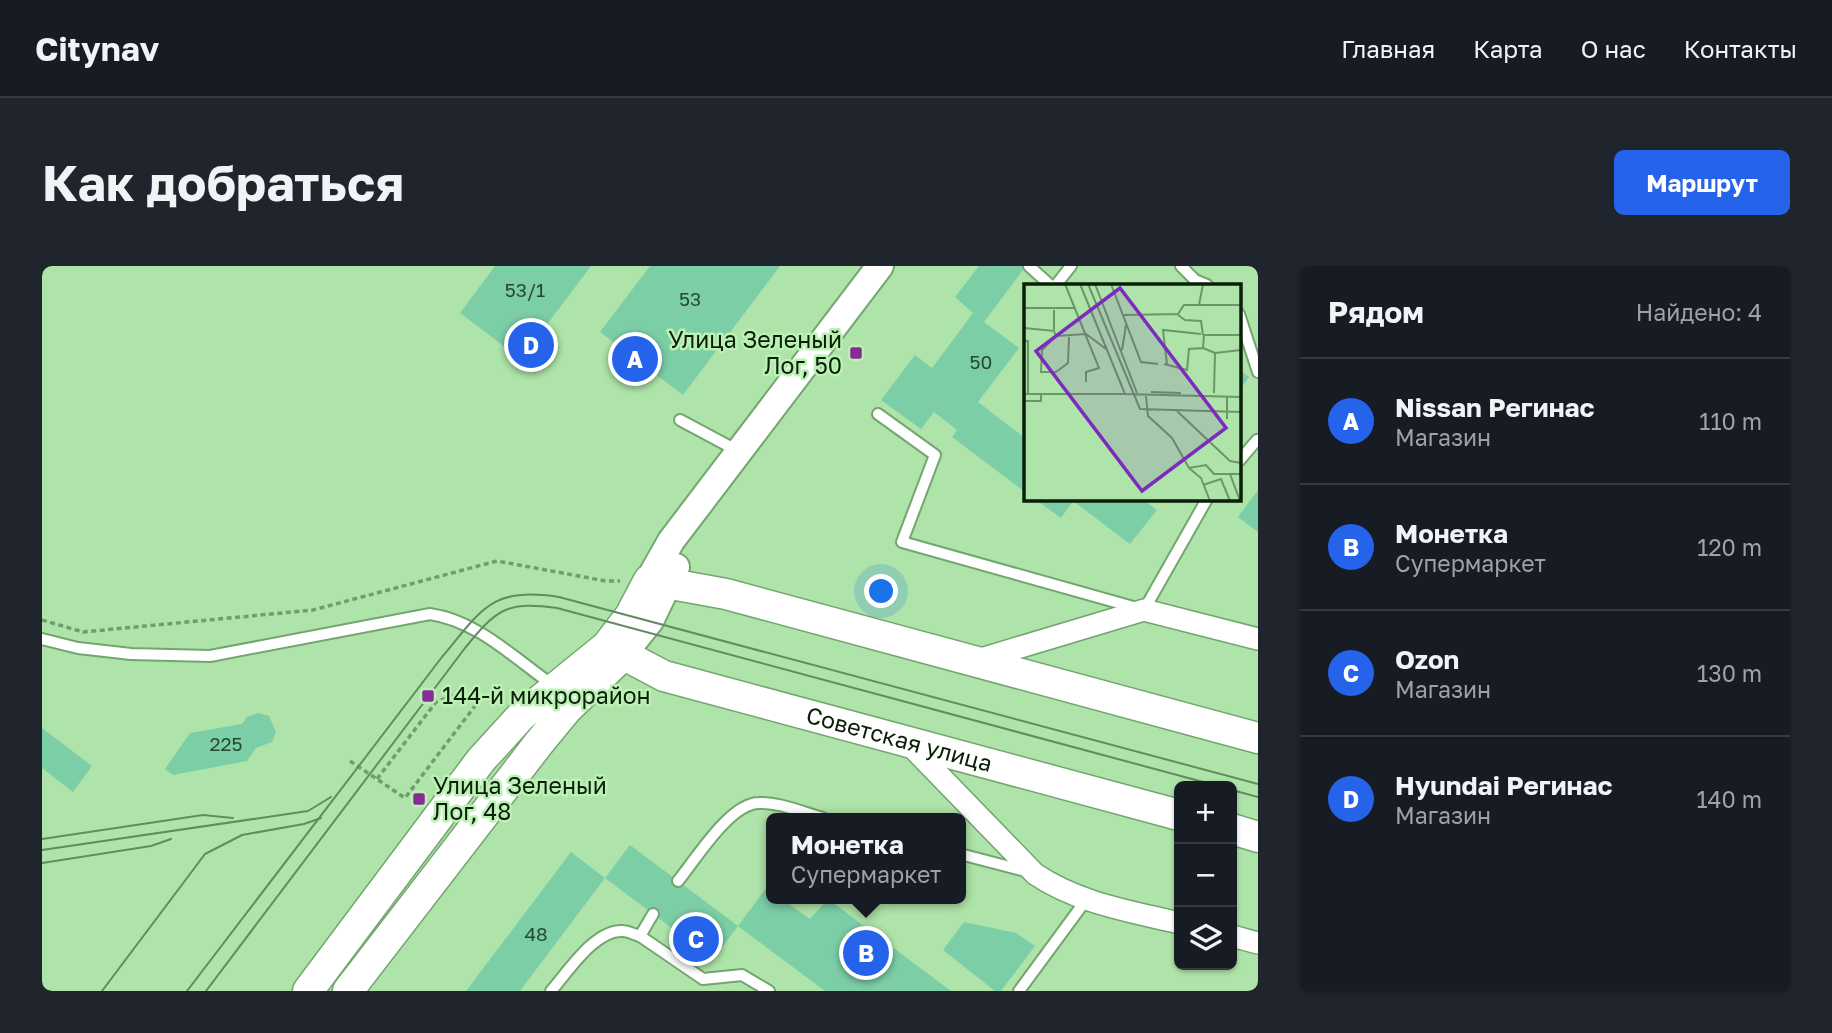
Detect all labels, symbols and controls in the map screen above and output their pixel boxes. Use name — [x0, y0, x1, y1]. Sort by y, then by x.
text: Citynav — [35, 29, 159, 68]
text: Главная — [1341, 34, 1435, 63]
text: Карта — [1473, 34, 1543, 63]
text: О нас — [1581, 34, 1646, 63]
text: Контакты — [1684, 34, 1797, 63]
button: Маршрут — [1614, 150, 1790, 215]
text: Как добраться — [42, 153, 404, 212]
house number: 53/1 — [505, 278, 545, 301]
inset map — [1024, 284, 1240, 500]
house number: 53 — [679, 287, 701, 310]
text: Рядом — [1328, 294, 1424, 330]
text: Найдено: 4 — [1636, 298, 1762, 326]
pin: D — [508, 319, 554, 371]
place label: Улица Зеленый Лог, 50 — [668, 325, 842, 379]
pin: A — [612, 333, 658, 385]
marker: Улица Зеленый Лог, 50 — [848, 345, 864, 361]
house number: 50 — [970, 350, 992, 373]
text: Nissan Регинас — [1395, 392, 1595, 423]
text: A — [1343, 407, 1359, 435]
text: 110 m — [1699, 407, 1762, 435]
text: Магазин — [1395, 423, 1491, 451]
text: Монетка — [1395, 518, 1508, 549]
text: B — [1343, 533, 1359, 561]
text: 120 m — [1697, 533, 1762, 561]
text: Супермаркет — [1395, 549, 1546, 577]
your location — [864, 574, 898, 608]
text: Ozon — [1395, 644, 1459, 675]
text: C — [1343, 659, 1359, 687]
text: 130 m — [1697, 659, 1762, 687]
text: Магазин — [1395, 675, 1491, 703]
place label: 144-й микрорайон — [442, 681, 651, 709]
marker: 144-й микрорайон — [420, 688, 436, 704]
street label: Советская улица — [803, 700, 996, 777]
house number: 225 — [209, 732, 243, 755]
text: Hyundai Регинас — [1395, 770, 1612, 801]
place label: Улица Зеленый Лог, 48 — [433, 771, 607, 825]
map controls — [1174, 781, 1237, 970]
button: + — [1174, 781, 1237, 844]
text: D — [1343, 785, 1359, 813]
text: 140 m — [1696, 785, 1762, 813]
marker: Улица Зеленый Лог, 48 — [411, 791, 427, 807]
text: Магазин — [1395, 801, 1491, 829]
popup — [766, 813, 966, 904]
text: Монетка — [791, 829, 904, 860]
button: − — [1174, 844, 1237, 907]
text: Супермаркет — [791, 860, 941, 888]
button: layers — [1174, 907, 1237, 970]
pin: C — [673, 913, 719, 965]
house number: 48 — [524, 922, 548, 945]
pin: B — [843, 927, 889, 979]

